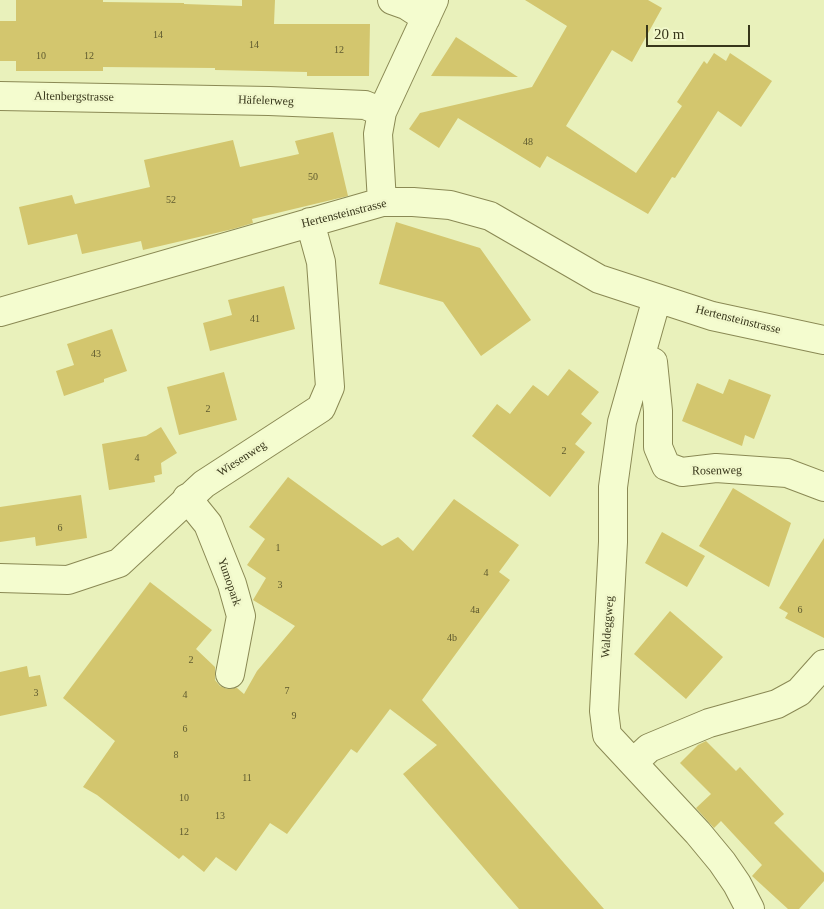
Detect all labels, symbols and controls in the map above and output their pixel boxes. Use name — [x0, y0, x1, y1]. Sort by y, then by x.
scale bar — [649, 15, 753, 47]
text: 20 m — [654, 26, 684, 42]
house number: 14 — [153, 29, 163, 41]
house number: 14 — [249, 39, 259, 51]
house number: 12 — [334, 44, 344, 56]
house number: 10 — [36, 50, 46, 62]
house number: 12 — [84, 50, 94, 62]
street label: Altenbergstrasse — [34, 89, 114, 105]
street label: Häfelerweg — [238, 93, 294, 109]
house number: 48 — [523, 136, 533, 148]
house number: 50 — [308, 171, 318, 183]
house number: 52 — [166, 194, 176, 206]
street label: Hertensteinstrasse — [300, 196, 388, 232]
street label: Hertensteinstrasse — [694, 302, 782, 338]
house number: 41 — [250, 313, 260, 325]
house number: 43 — [91, 348, 101, 360]
house number: 2 — [206, 403, 210, 415]
street label: Wiesenweg — [215, 438, 269, 480]
house number: 2 — [562, 445, 566, 457]
house number: 4 — [134, 452, 140, 464]
street label: Rosenweg — [692, 463, 742, 479]
house number: 6 — [58, 522, 62, 534]
house number: 1 — [276, 542, 280, 554]
street label: Yumopark — [214, 556, 244, 608]
house number: 4 — [484, 567, 488, 579]
house number: 3 — [278, 579, 282, 591]
street label: Waldeggweg — [599, 595, 617, 659]
house number: 4a — [470, 604, 480, 616]
house number: 6 — [798, 604, 802, 616]
house number: 4b — [447, 632, 457, 644]
house number: 2 — [188, 654, 194, 666]
house number: 7 — [284, 685, 290, 697]
house number: 3 — [34, 687, 38, 699]
house number: 4 — [182, 689, 188, 701]
house number: 9 — [292, 710, 296, 722]
house number: 6 — [182, 723, 188, 735]
house number: 8 — [174, 749, 178, 761]
house number: 11 — [242, 772, 252, 784]
house number: 10 — [179, 792, 189, 804]
house number: 13 — [215, 810, 225, 822]
house number: 12 — [179, 826, 189, 838]

